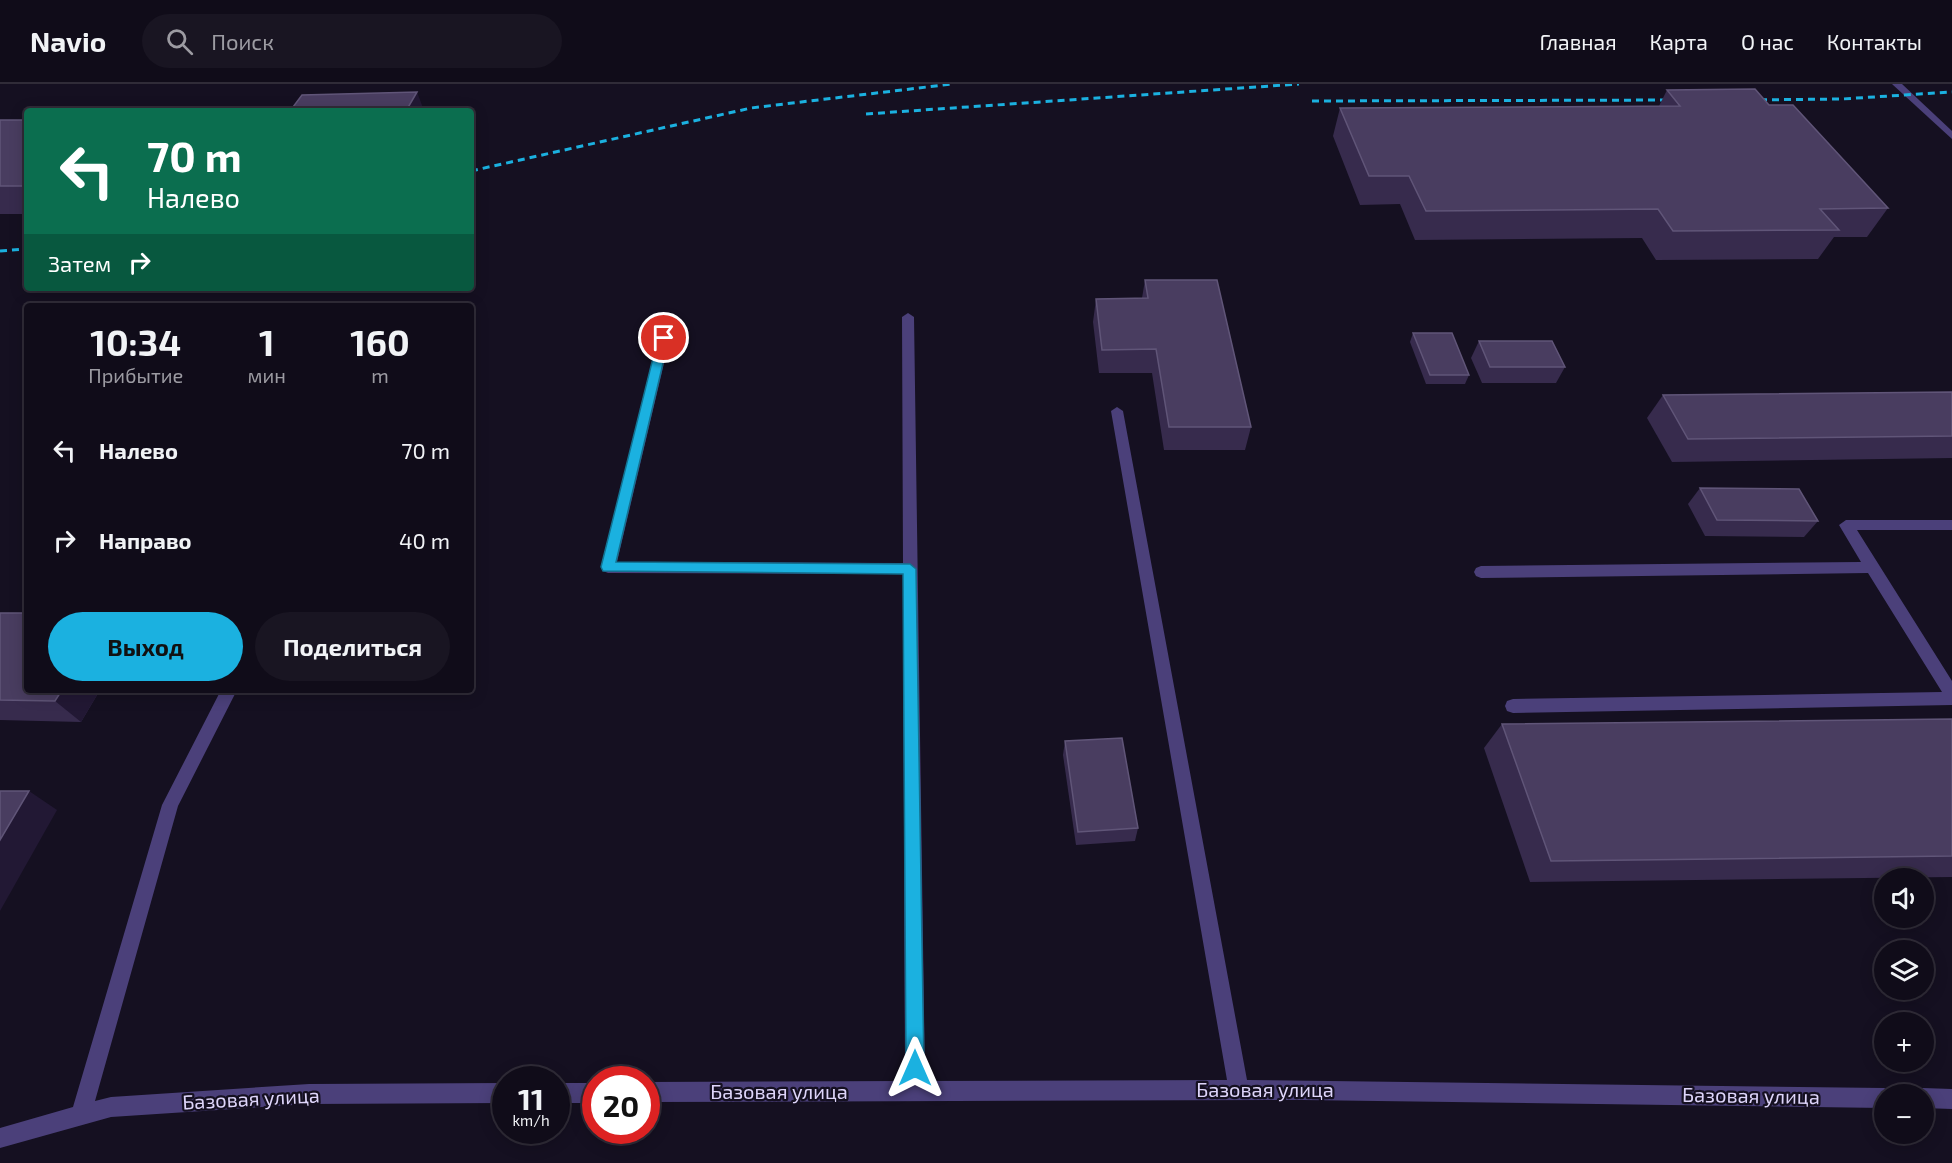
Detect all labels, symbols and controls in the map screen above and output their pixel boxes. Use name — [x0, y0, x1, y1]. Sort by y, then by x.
search box — [142, 14, 562, 68]
text: Navio — [30, 24, 106, 58]
icon: search — [163, 25, 196, 58]
text: Поиск — [211, 28, 274, 54]
text: Главная — [1540, 29, 1617, 54]
text: Карта — [1650, 29, 1708, 54]
text: О нас — [1741, 29, 1794, 54]
text: Контакты — [1827, 29, 1922, 54]
text: 70 m — [147, 130, 242, 180]
icon: left — [48, 132, 126, 210]
text: Налево — [147, 181, 240, 213]
icon: right — [123, 246, 156, 279]
text: Затем — [48, 250, 111, 276]
pin — [638, 312, 689, 363]
text: 10:34 — [90, 320, 181, 363]
text: 1 — [259, 320, 275, 363]
text: 160 — [350, 320, 410, 363]
icon: arrive — [647, 321, 680, 354]
text: Прибытие — [88, 363, 183, 387]
text: мин — [248, 363, 286, 387]
text: m — [371, 363, 389, 387]
icon: left — [48, 434, 81, 467]
text: Налево — [99, 437, 178, 463]
text: 70 m — [401, 437, 450, 463]
icon: right — [48, 524, 81, 557]
text: Направо — [99, 527, 192, 553]
text: 40 m — [399, 527, 450, 553]
button: Выход — [48, 612, 243, 681]
button: Поделиться — [255, 612, 450, 681]
map controls — [1874, 868, 1934, 1144]
button: sound — [1874, 868, 1934, 928]
button: layers — [1874, 940, 1934, 1000]
button: + — [1874, 1012, 1934, 1072]
position arrow — [883, 1036, 947, 1100]
speed limit sign: 20 — [582, 1066, 660, 1144]
street label: Базовая улица — [1196, 1077, 1334, 1102]
street label: Базовая улица — [710, 1079, 848, 1104]
text: 11 — [518, 1080, 544, 1116]
street label: Базовая улица — [182, 1082, 320, 1115]
street label: Базовая улица — [1682, 1082, 1820, 1109]
button: − — [1874, 1084, 1934, 1144]
text: km/h — [512, 1111, 550, 1129]

